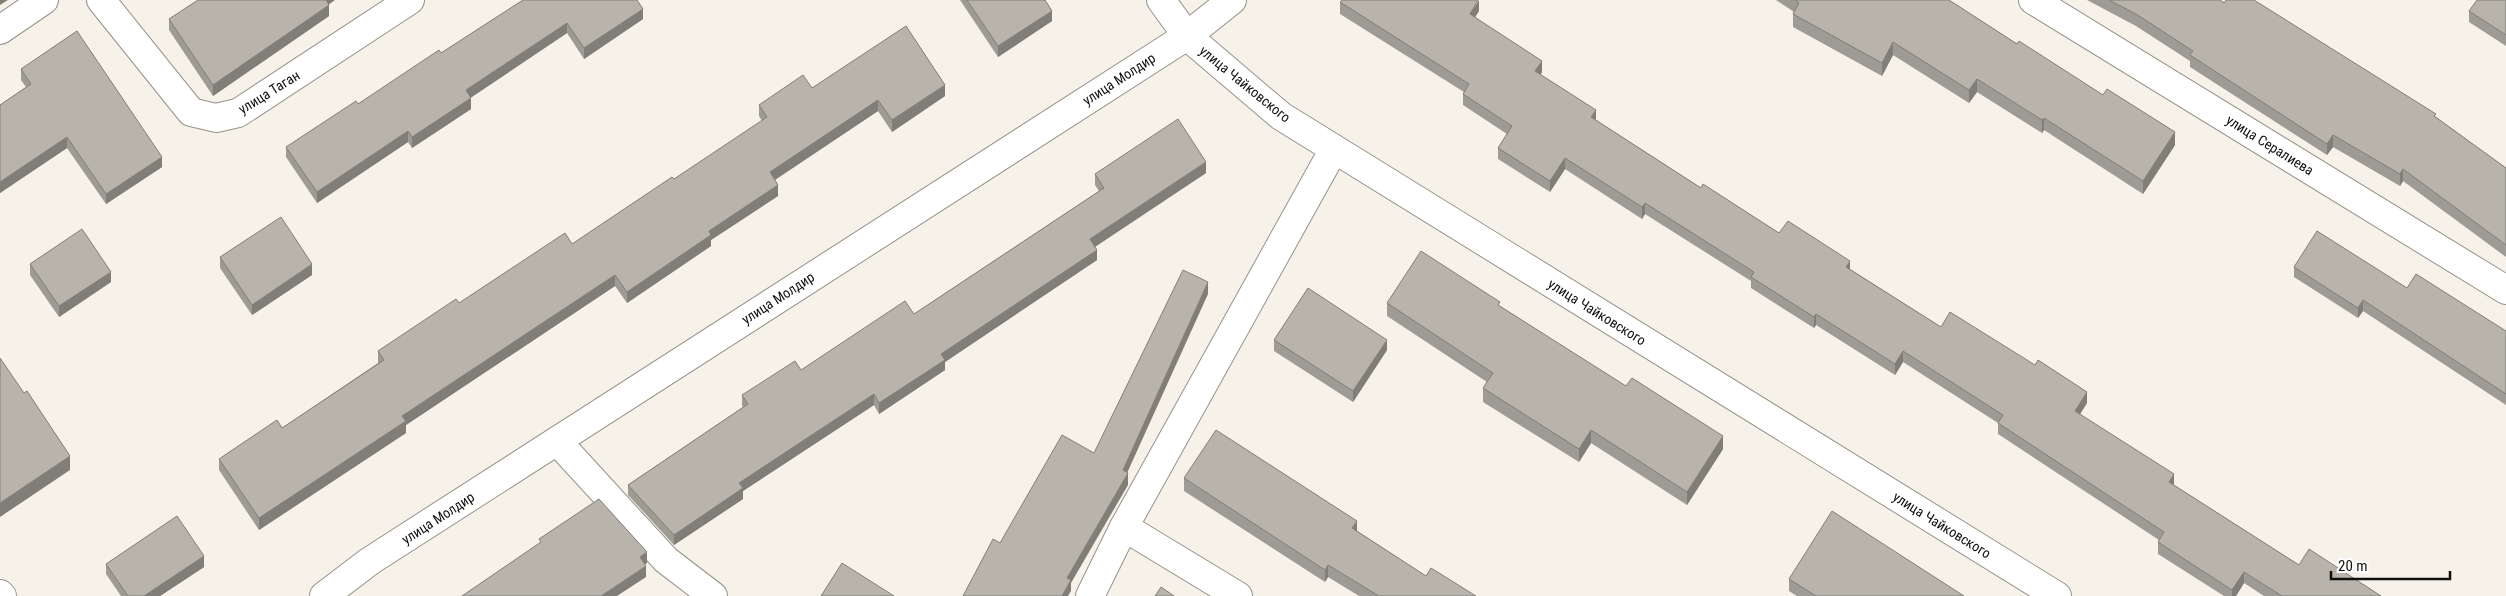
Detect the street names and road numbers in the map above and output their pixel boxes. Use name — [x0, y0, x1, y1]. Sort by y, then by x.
street label: улица Чайковского — [1196, 42, 1294, 126]
street label: улица Молдир — [1080, 50, 1158, 108]
street label: улица Таган — [235, 67, 303, 117]
street label: улица Сералиева — [2223, 112, 2317, 178]
street label: улица Молдир — [739, 269, 817, 327]
street label: улица Чайковского — [1545, 275, 1649, 349]
street label: улица Чайковского — [1890, 488, 1994, 562]
street label: улица Молдир — [399, 489, 477, 547]

